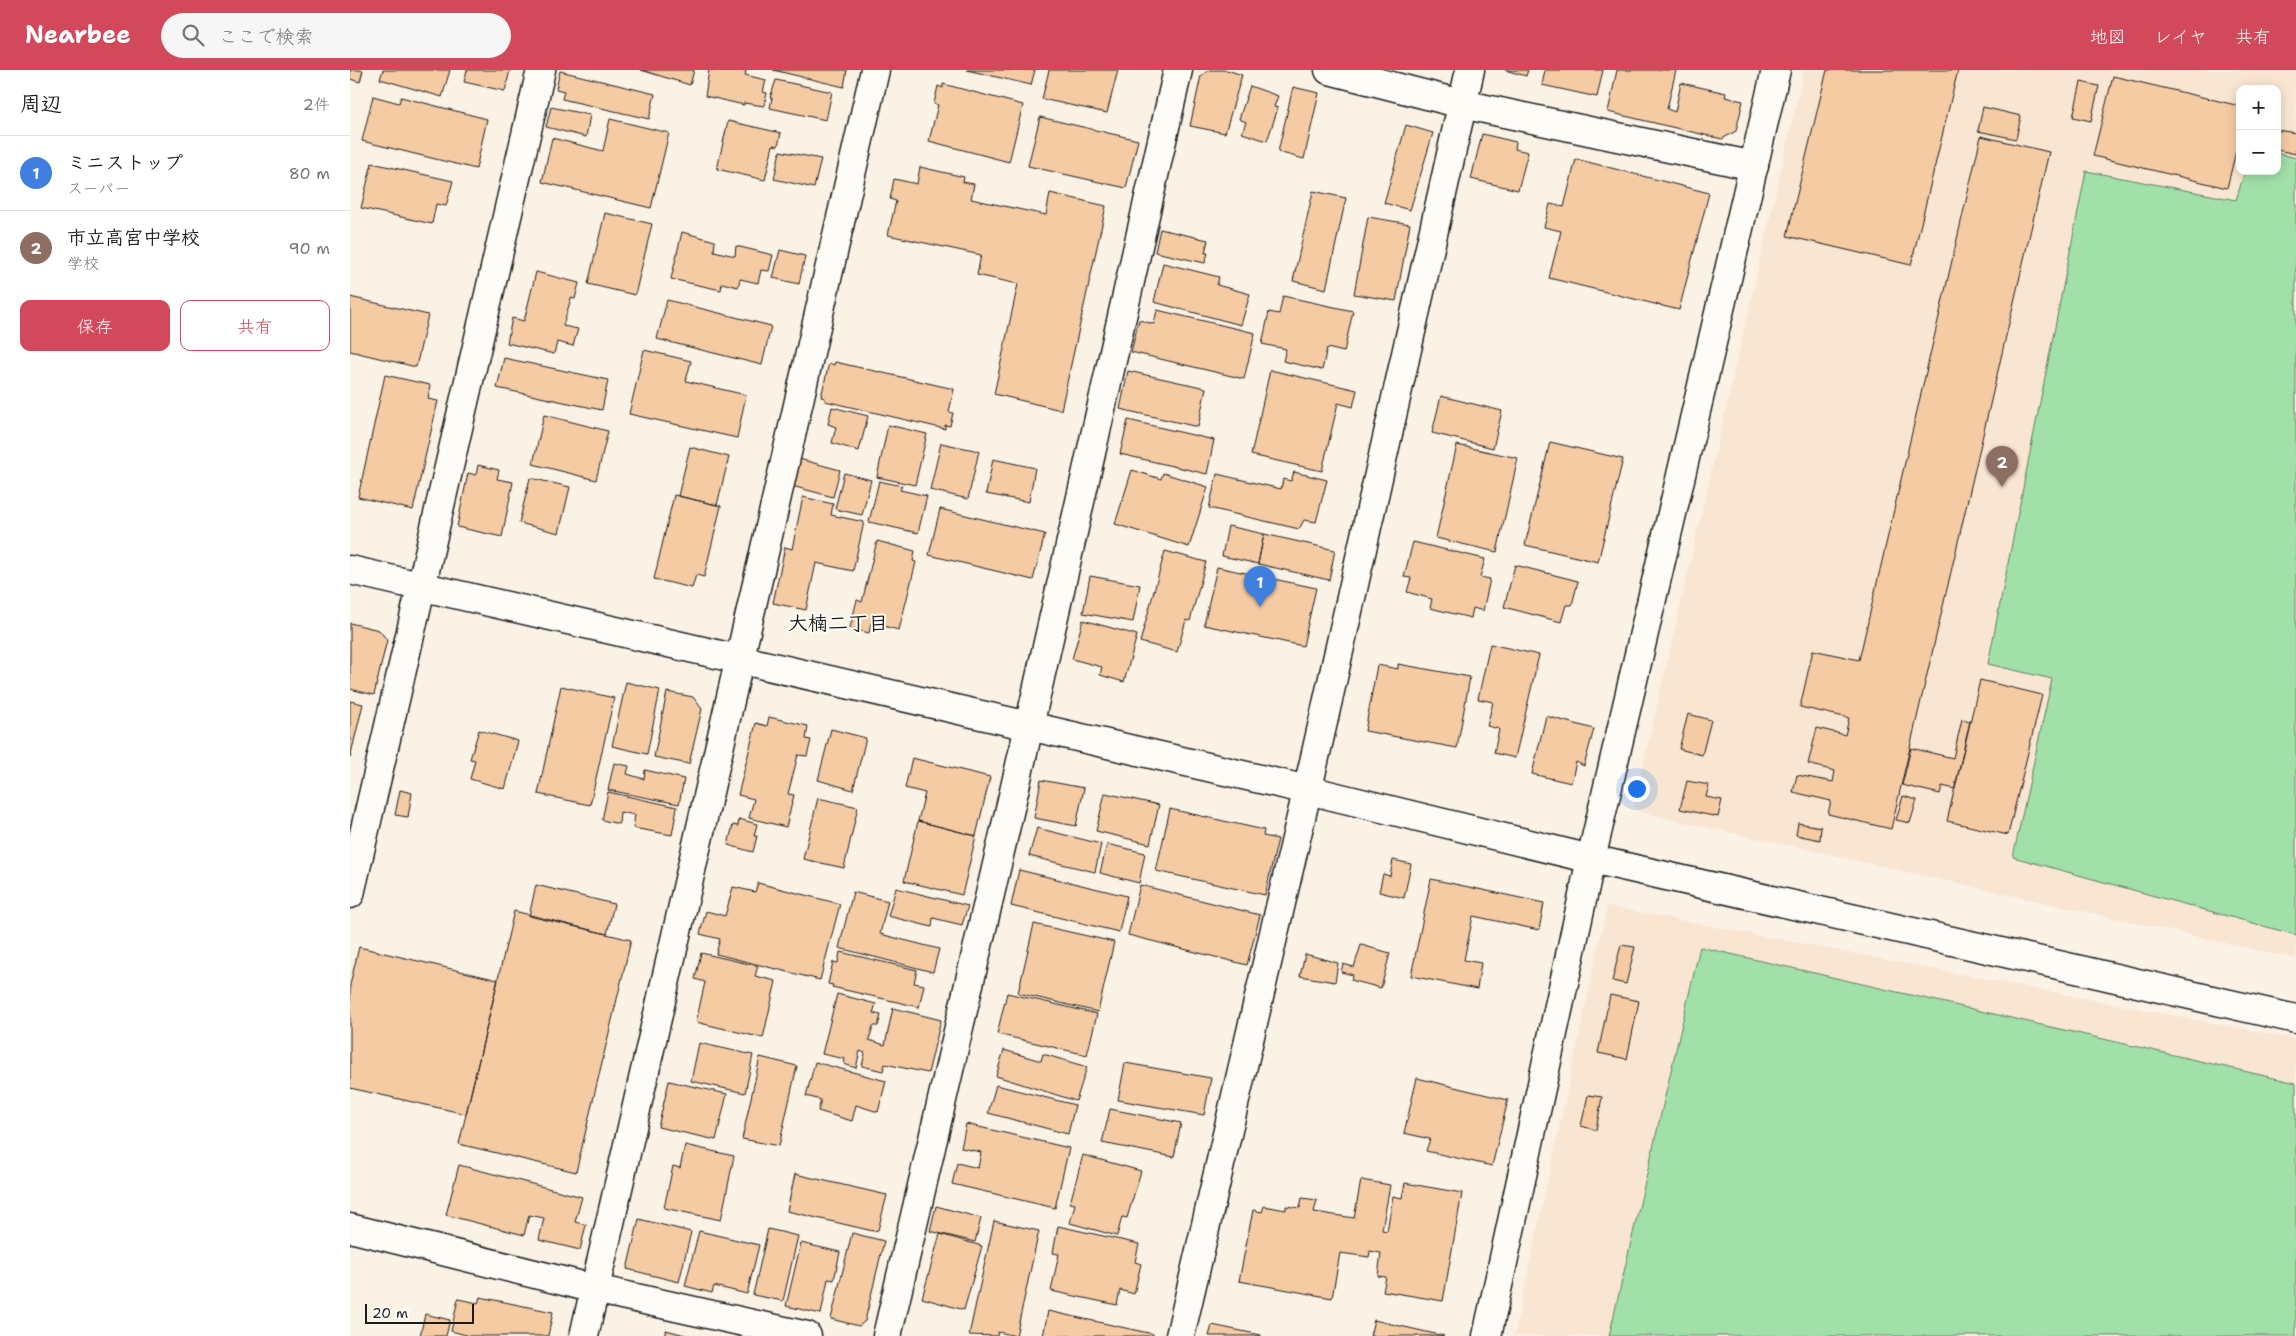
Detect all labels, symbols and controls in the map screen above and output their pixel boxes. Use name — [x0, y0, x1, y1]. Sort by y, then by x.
search box — [161, 13, 511, 58]
text: Nearbee — [25, 19, 131, 51]
icon: search — [179, 21, 207, 49]
text: ここで検索 — [219, 24, 314, 49]
text: 地図 — [2090, 25, 2126, 49]
text: レイヤ — [2154, 25, 2207, 49]
text: 共有 — [2235, 25, 2271, 49]
map controls — [2236, 85, 2281, 175]
button: + — [2236, 85, 2281, 130]
text: 周辺 — [20, 90, 62, 118]
text: 2件 — [303, 94, 330, 115]
button: − — [2236, 130, 2281, 175]
text: ミニストップ — [67, 150, 183, 175]
text: 1 — [32, 163, 40, 184]
text: 80 m — [289, 163, 330, 184]
text: スーパー — [67, 178, 130, 199]
text: 市立高宮中学校 — [67, 225, 200, 250]
text: 2 — [30, 238, 42, 259]
text: 90 m — [289, 238, 330, 259]
text: 学校 — [67, 253, 99, 274]
button: 保存 — [20, 300, 170, 351]
button: 共有 — [180, 300, 330, 351]
pin: 2 — [1986, 446, 2018, 487]
pin: 1 — [1244, 566, 1276, 607]
district label: 大楠二丁目 — [788, 610, 888, 636]
your location — [1624, 776, 1650, 802]
scale bar — [365, 1301, 474, 1324]
text: 20 m — [372, 1304, 408, 1322]

